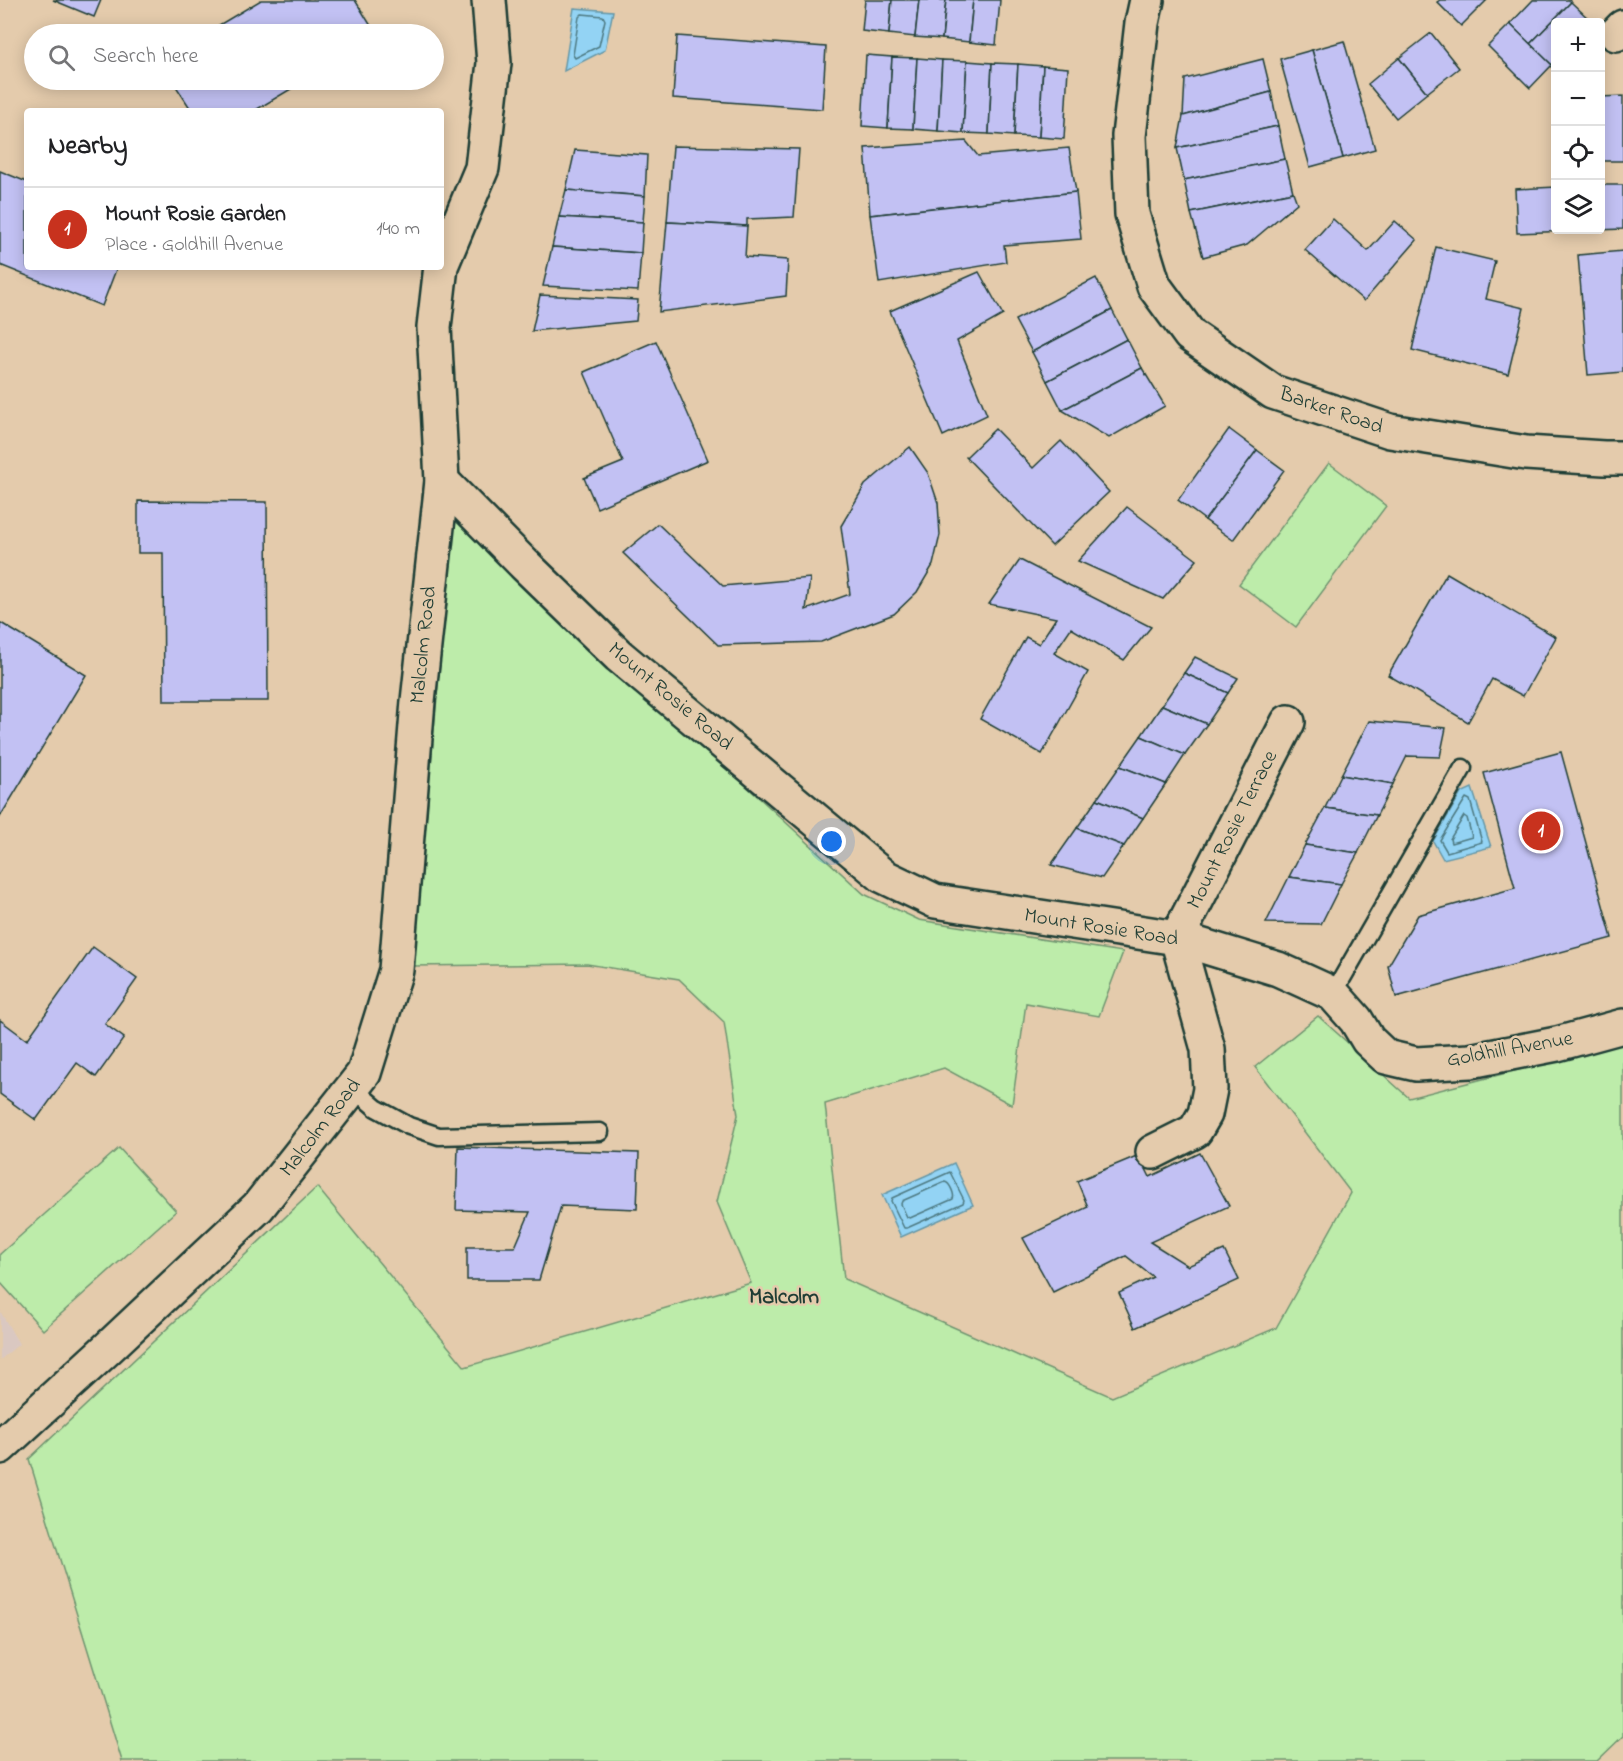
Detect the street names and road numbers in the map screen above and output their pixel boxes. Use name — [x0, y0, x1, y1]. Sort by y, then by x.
street label: Barker Road — [1274, 379, 1387, 443]
street label: Malcolm Road — [403, 585, 445, 705]
street label: Mount Rosie Road — [601, 635, 739, 759]
street label: Mount Rosie Terrace — [1180, 745, 1286, 915]
street label: Mount Rosie Road — [1022, 901, 1180, 955]
street label: Goldhill Avenue — [1445, 1024, 1576, 1076]
street label: Malcolm Road — [273, 1072, 369, 1184]

